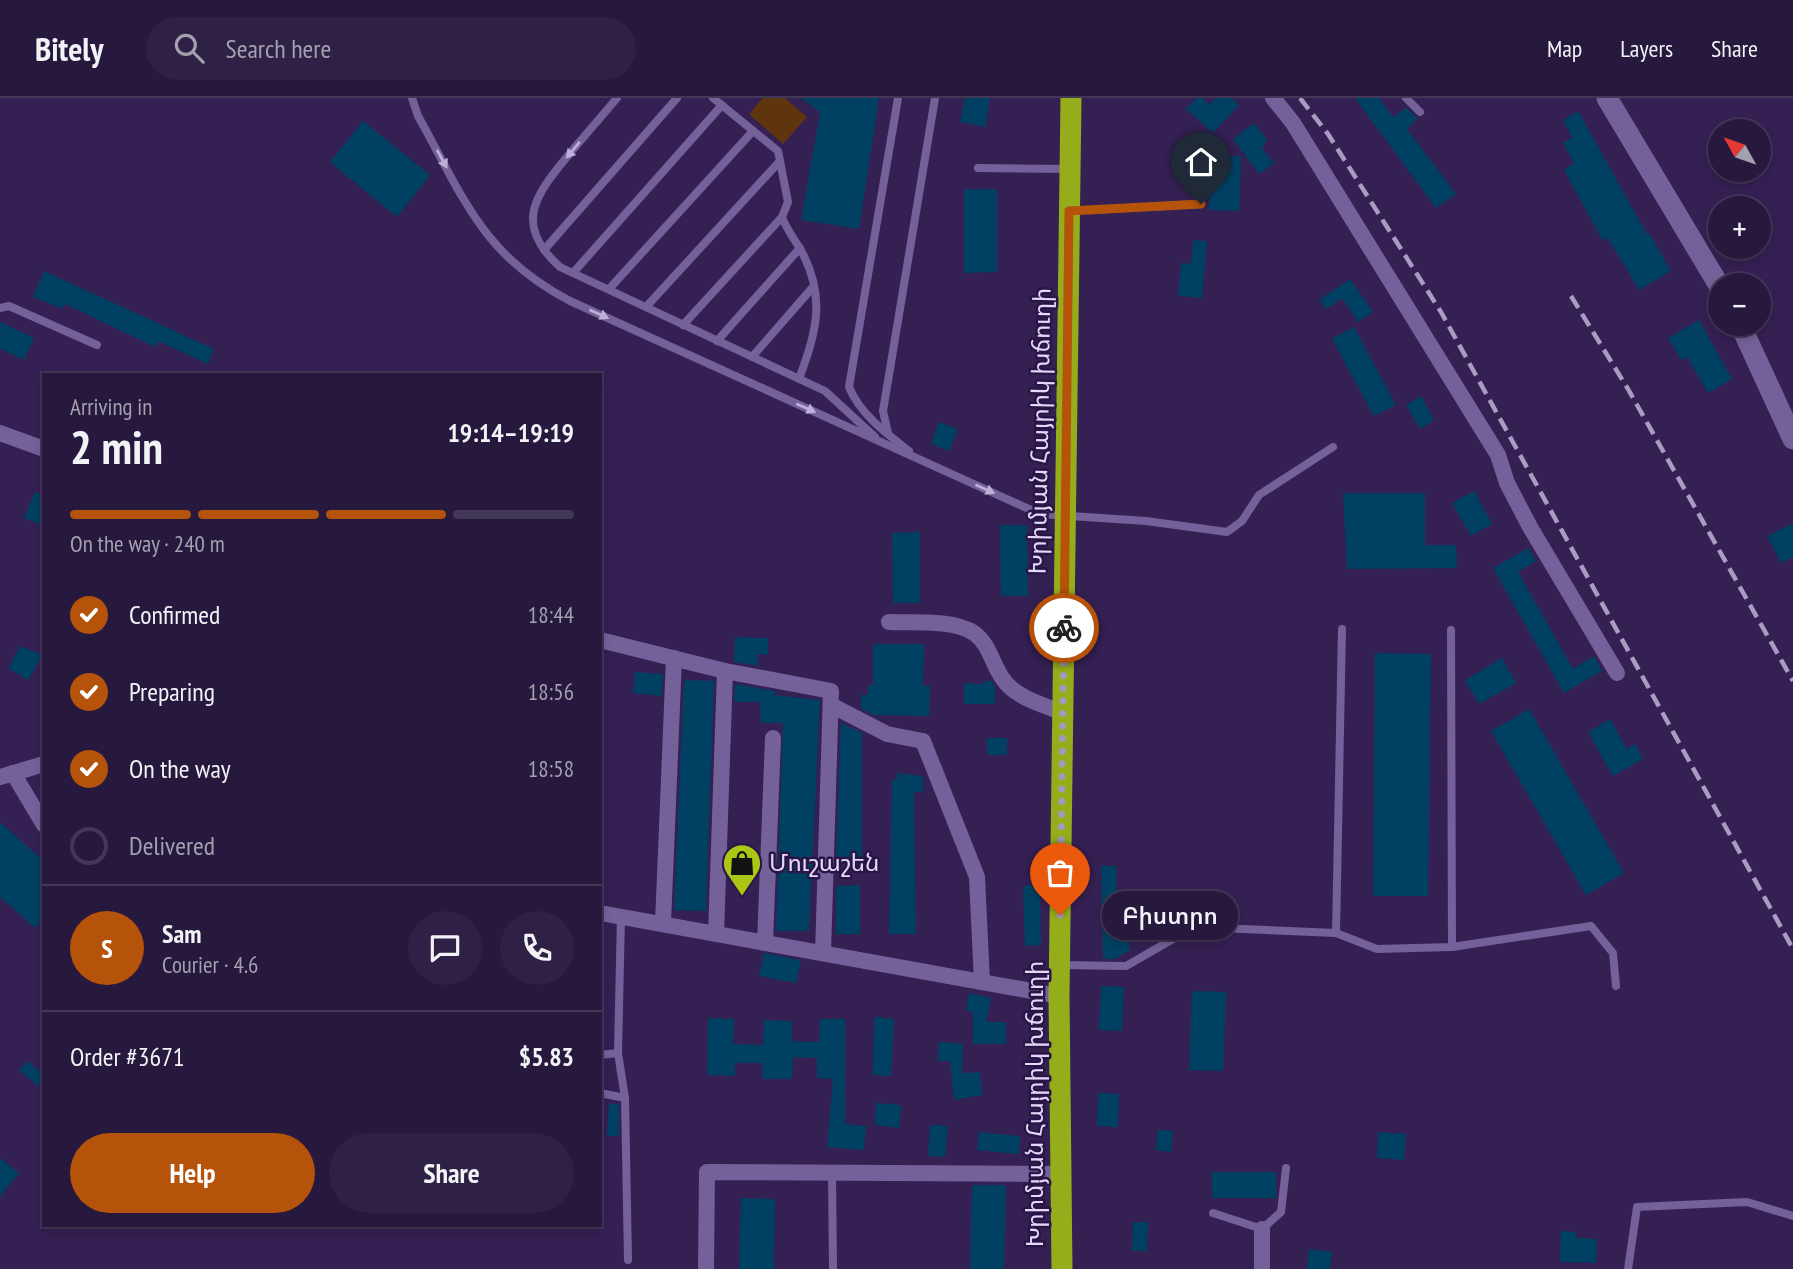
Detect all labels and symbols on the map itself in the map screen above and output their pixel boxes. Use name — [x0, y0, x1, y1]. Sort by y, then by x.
north arrow — [1708, 119, 1771, 182]
pin — [1171, 132, 1231, 204]
one-way arrow — [565, 141, 581, 159]
one-way arrow — [436, 149, 448, 169]
street label: Խրիմյան Հայրիկ խճուղի — [1022, 287, 1057, 575]
one-way arrow — [588, 309, 609, 320]
one-way arrow — [796, 402, 816, 414]
one-way arrow — [975, 483, 995, 495]
courier — [1029, 593, 1099, 663]
shop icon: Մուշաշեն — [721, 842, 763, 897]
pin — [1030, 843, 1090, 915]
place label: Մուշաշեն — [769, 847, 879, 878]
callout: Բիստրո — [1102, 890, 1238, 940]
street label: Խրիմյան Հայրիկ խճուղի — [1019, 961, 1050, 1247]

